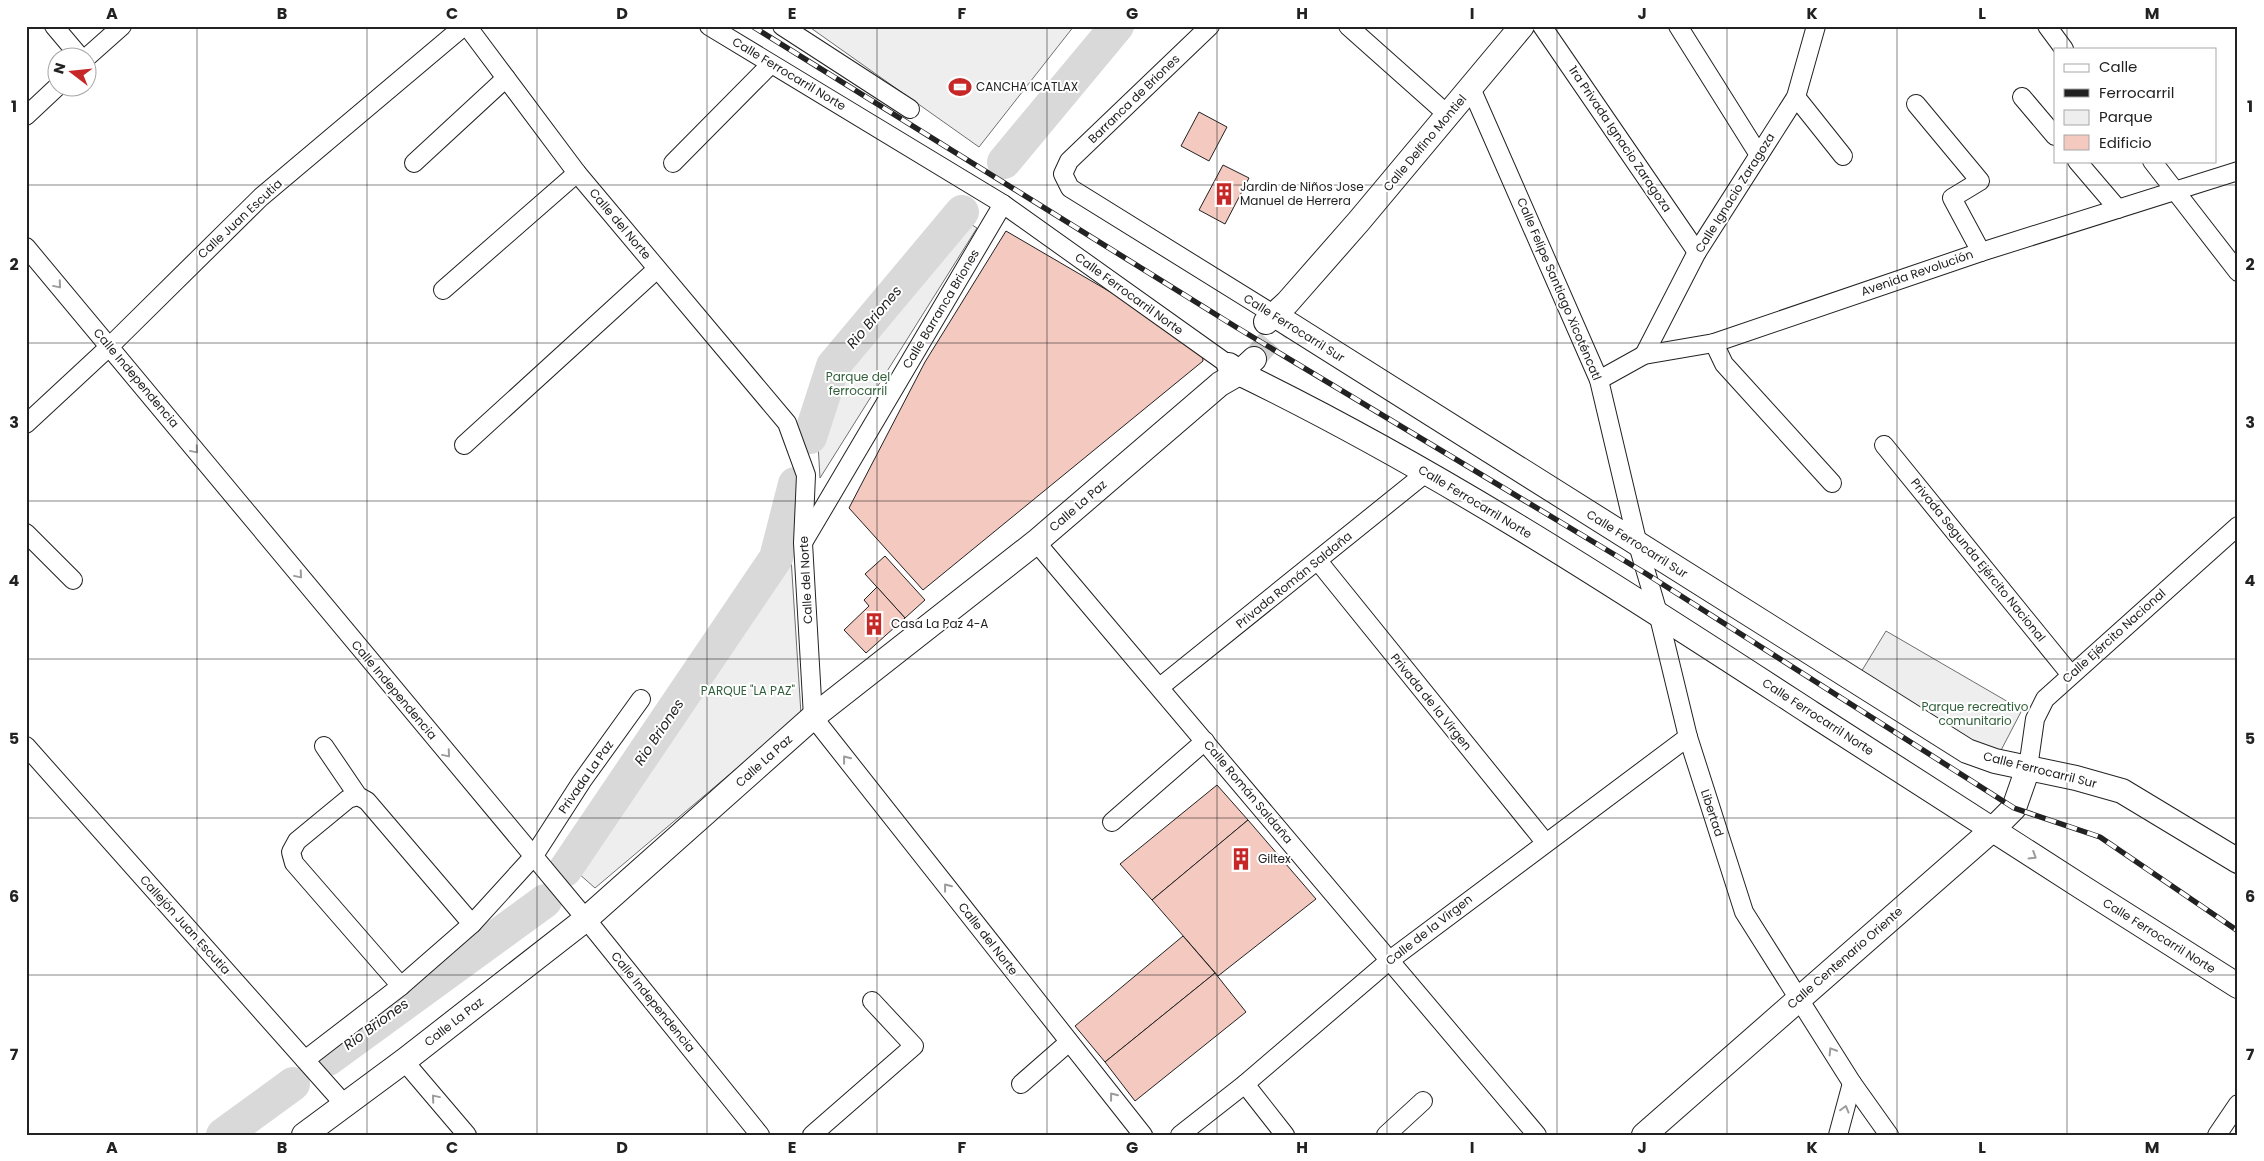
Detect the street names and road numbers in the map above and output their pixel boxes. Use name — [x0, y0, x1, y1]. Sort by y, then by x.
street label: Calle Ferrocarril Norte — [729, 33, 849, 114]
street label: Barranca de Briones — [1084, 50, 1183, 147]
street label: 1ra Privada Ignacio Zaragoza — [1565, 62, 1676, 215]
street label: Calle Delfino Montiel — [1379, 91, 1470, 195]
street label: Calle Ignacio Zaragoza — [1691, 130, 1778, 256]
street label: Calle Juan Escutia — [194, 175, 286, 262]
street label: Calle del Norte — [586, 184, 655, 263]
street label: Calle Felipe Santiago Xicoténcatl — [1513, 195, 1606, 383]
street label: Avenida Revolución — [1858, 245, 1975, 300]
street label: Calle Barranca Briones — [898, 246, 983, 372]
street label: Calle Ferrocarril Norte — [1072, 249, 1187, 339]
street label: Calle Ferrocarril Sur — [1240, 289, 1349, 366]
street label: Calle Independencia — [90, 324, 183, 431]
street label: Calle Ferrocarril Norte — [1415, 461, 1535, 542]
street label: Privada Segunda Ejército Nacional — [1907, 474, 2050, 645]
street label: Calle La Paz — [1045, 476, 1110, 535]
street label: Calle Ferrocarril Sur — [1583, 505, 1692, 582]
street label: Privada Román Saldaña — [1232, 527, 1355, 632]
street label: Calle del Norte — [795, 536, 816, 624]
street label: Calle Ejército Nacional — [2058, 585, 2169, 687]
street label: Calle Independencia — [348, 636, 441, 743]
street label: Privada de la Virgen — [1387, 650, 1476, 754]
street label: Calle Ferrocarril Norte — [1759, 674, 1877, 759]
street label: Calle La Paz — [732, 731, 796, 791]
street label: Calle Román Saldaña — [1200, 736, 1297, 847]
street label: Privada La Paz — [554, 737, 617, 817]
street label: Calle Ferrocarril Sur — [1981, 747, 2099, 792]
street label: Libertad — [1697, 787, 1728, 839]
street label: Callejón Juan Escutia — [136, 871, 235, 978]
street label: Calle de la Virgen — [1382, 890, 1476, 969]
street label: Calle Ferrocarril Norte — [2100, 894, 2219, 977]
street label: Calle del Norte — [955, 899, 1022, 979]
street label: Calle Centenario Oriente — [1783, 903, 1906, 1013]
street label: Calle Independencia — [607, 948, 699, 1056]
street label: Calle La Paz — [421, 993, 487, 1050]

